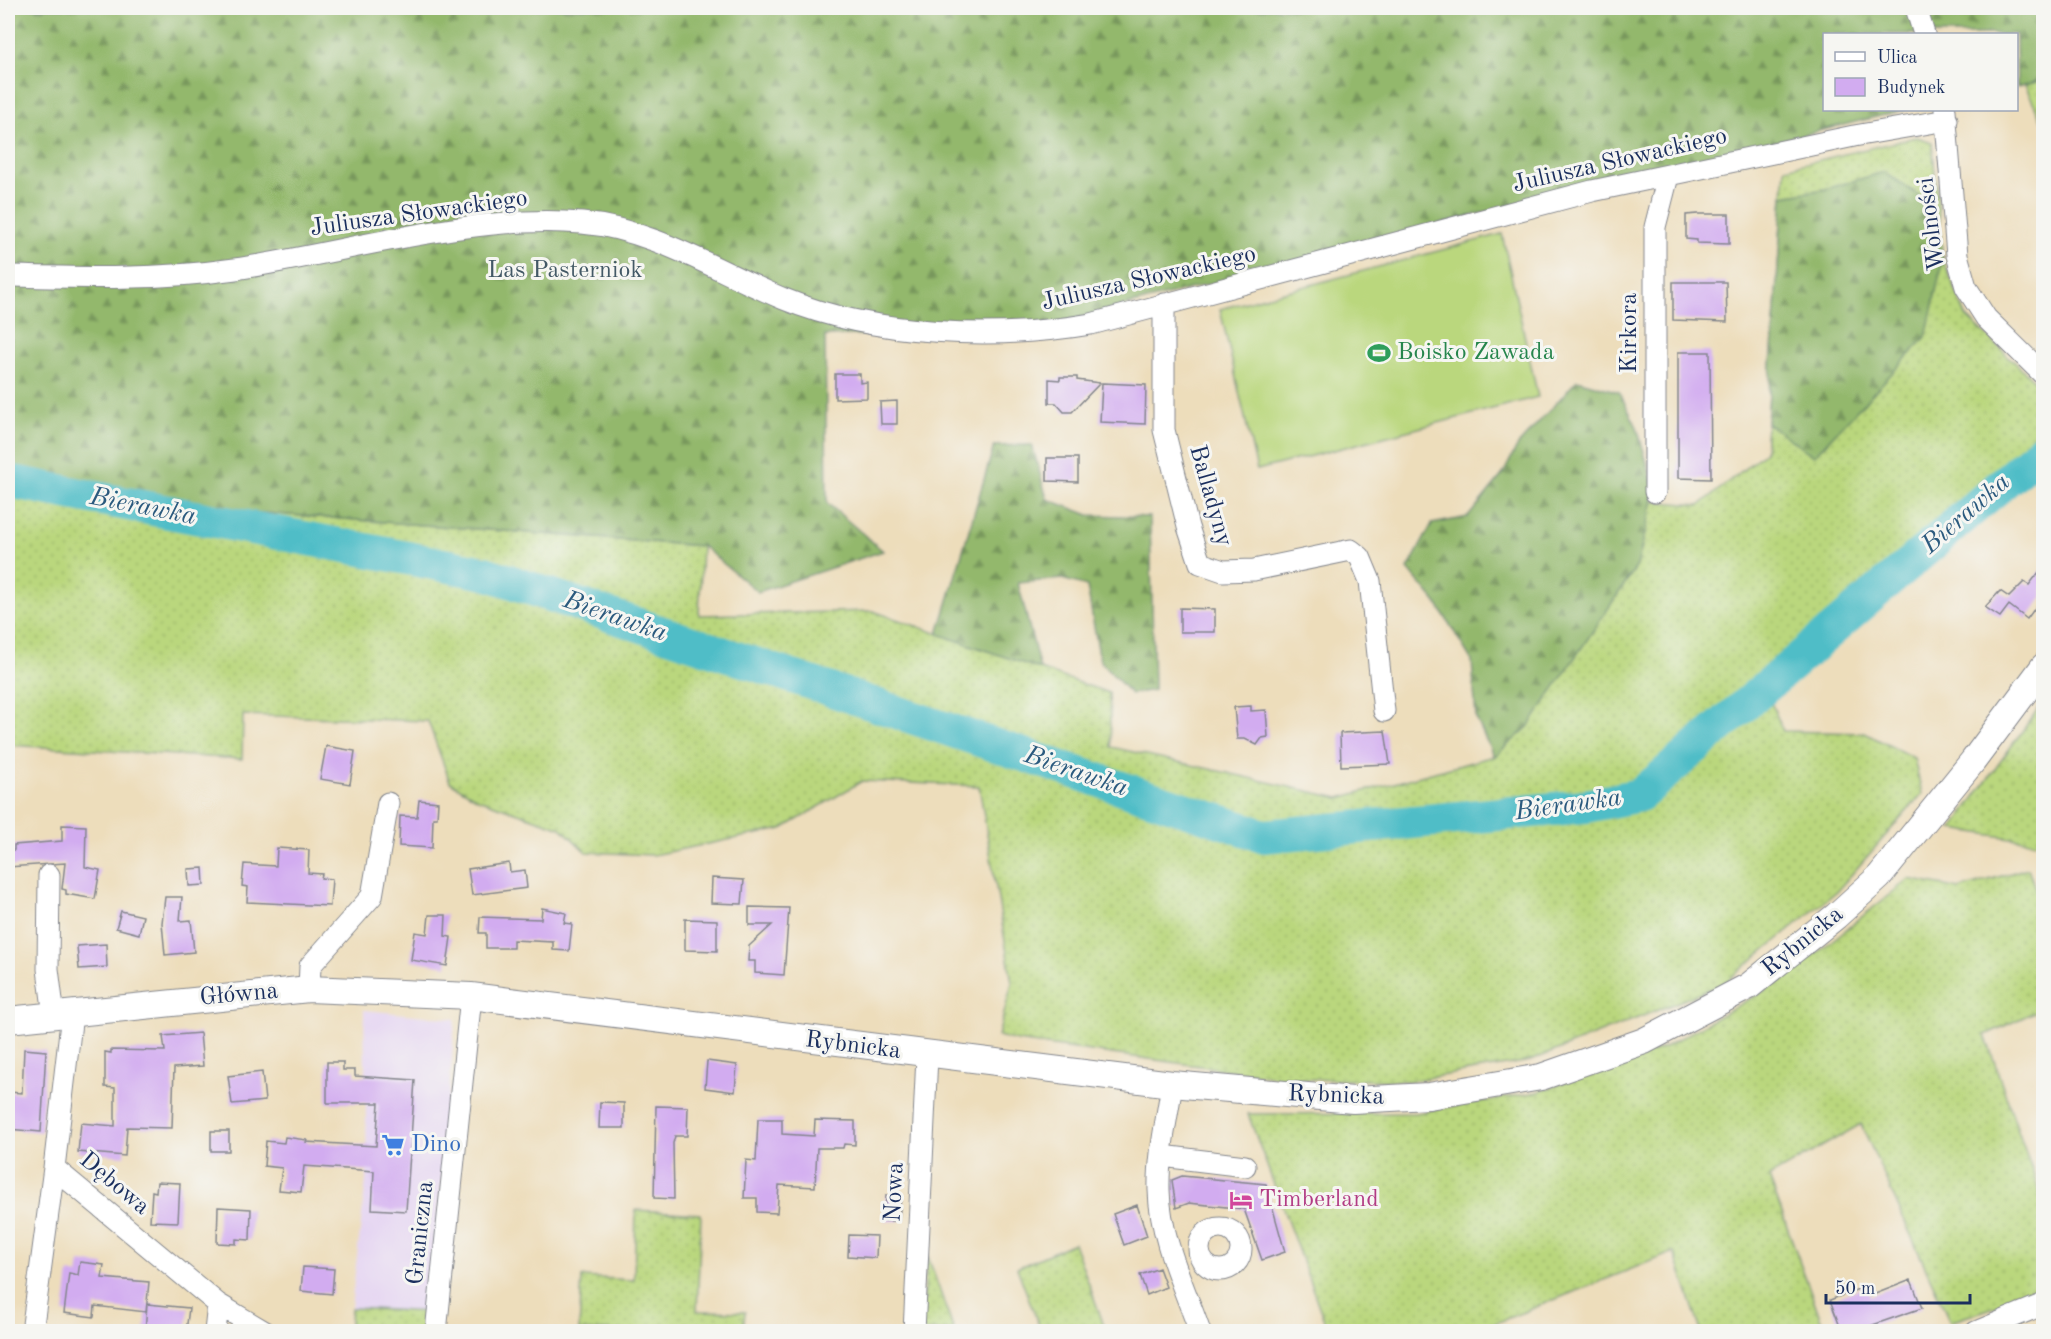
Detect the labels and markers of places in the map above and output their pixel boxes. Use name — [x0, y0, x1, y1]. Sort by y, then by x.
sports icon: Boisko Zawada — [1366, 340, 1392, 366]
place label: Boisko Zawada — [1397, 341, 1555, 365]
supermarket icon: Dino — [380, 1132, 406, 1158]
place label: Dino — [411, 1133, 461, 1157]
hotel icon: Timberland — [1228, 1187, 1254, 1213]
place label: Timberland — [1259, 1188, 1379, 1212]

